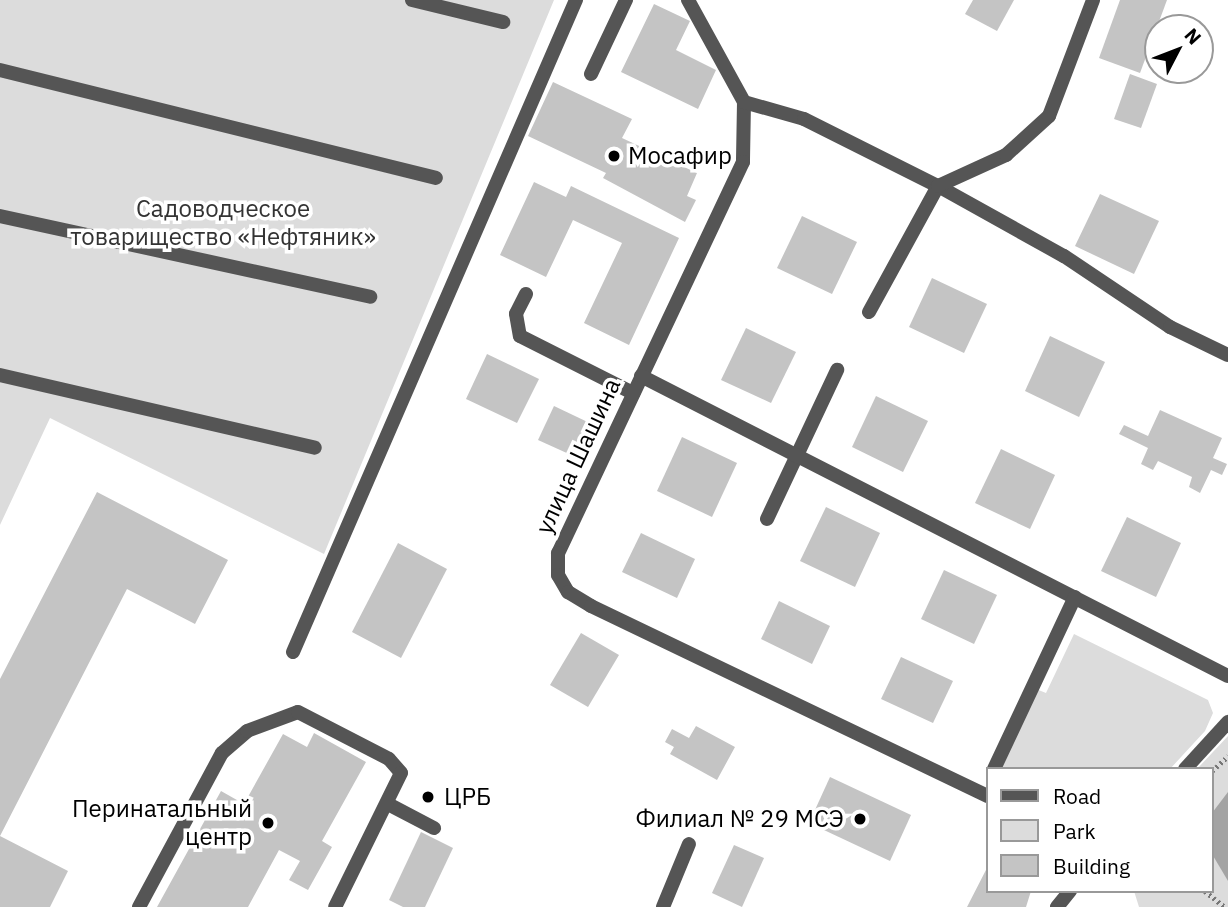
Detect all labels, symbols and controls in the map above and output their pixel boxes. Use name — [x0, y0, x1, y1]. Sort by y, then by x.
north arrow — [1144, 14, 1214, 84]
text: N — [1180, 23, 1207, 49]
place label: Мосафир — [628, 142, 732, 170]
marker: Мосафир — [606, 148, 622, 164]
park label: Садоводческое товарищество «Нефтяник» — [70, 195, 376, 251]
street label: улица Шашина — [529, 374, 627, 538]
legend — [986, 767, 1214, 893]
text: Road — [1053, 782, 1101, 810]
place label: ЦРБ — [444, 783, 491, 811]
marker: ЦРБ — [418, 787, 438, 807]
place label: Перинатальный центр — [72, 795, 252, 851]
place label: Филиал № 29 МСЭ — [635, 805, 844, 833]
marker: Филиал № 29 МСЭ — [850, 809, 870, 829]
marker: Перинатальный центр — [258, 813, 278, 833]
text: Park — [1053, 817, 1096, 845]
text: Building — [1053, 852, 1130, 880]

